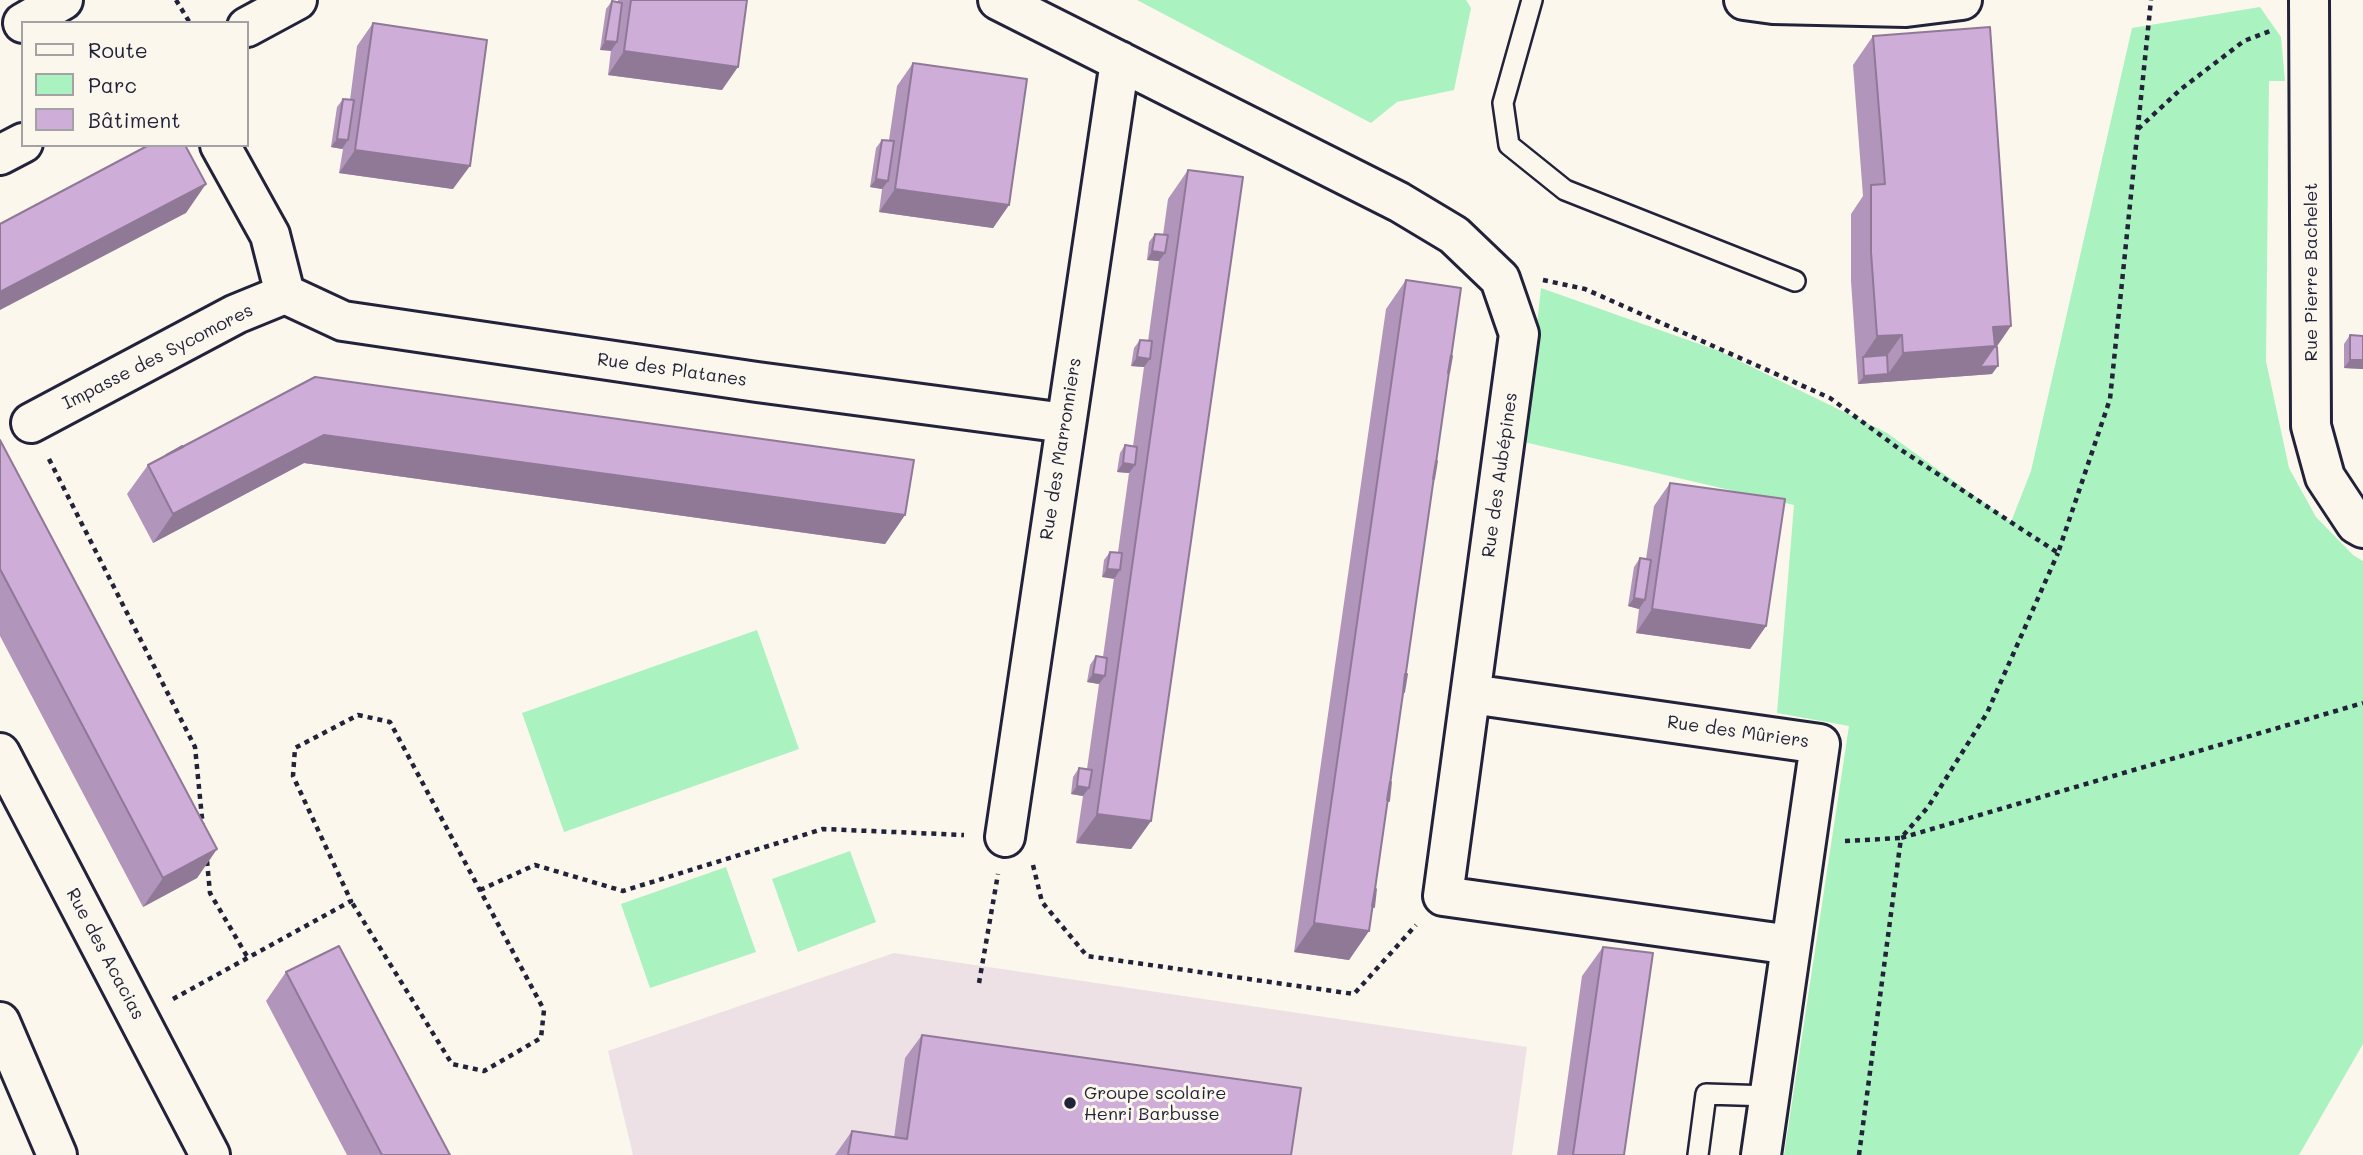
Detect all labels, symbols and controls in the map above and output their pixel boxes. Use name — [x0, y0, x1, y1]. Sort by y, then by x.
legend — [21, 21, 248, 147]
text: Route — [88, 36, 148, 63]
text: Parc — [88, 71, 137, 98]
text: Bâtiment — [88, 106, 180, 133]
street label: Rue Pierre Bachelet — [2300, 183, 2322, 361]
street label: Impasse des Sycomores — [59, 300, 257, 414]
street label: Rue des Platanes — [596, 349, 748, 391]
street label: Rue des Marronniers — [1036, 356, 1086, 542]
street label: Rue des Aubépines — [1478, 391, 1522, 559]
street label: Rue des Mûriers — [1666, 711, 1810, 753]
street label: Rue des Acacias — [61, 885, 149, 1023]
place label: Groupe scolaire Henri Barbusse — [1084, 1082, 1226, 1124]
marker: Groupe scolaire Henri Barbusse — [1062, 1095, 1078, 1111]

